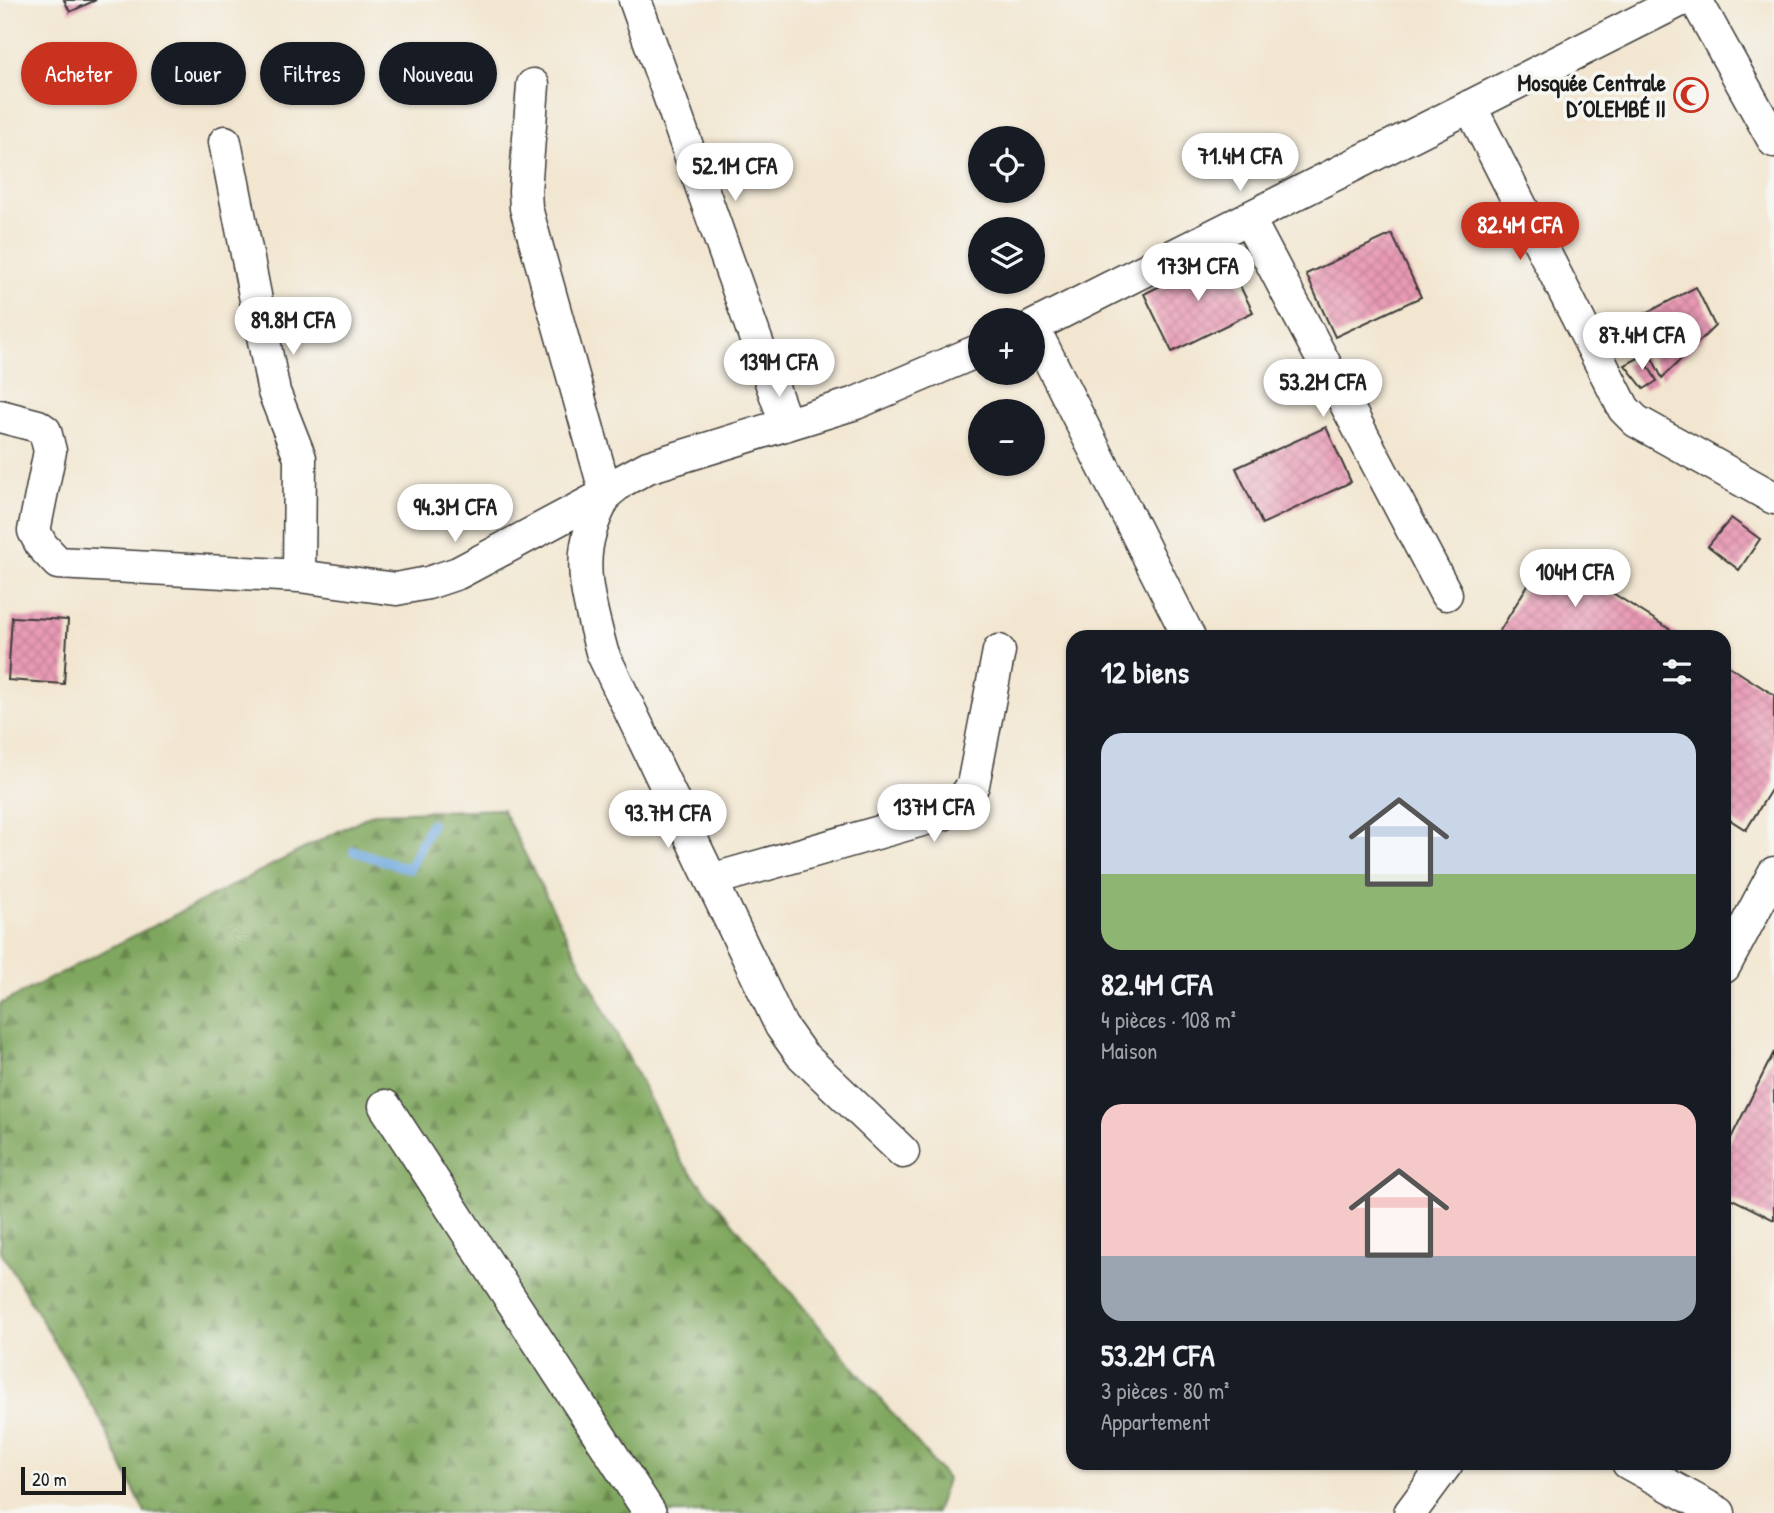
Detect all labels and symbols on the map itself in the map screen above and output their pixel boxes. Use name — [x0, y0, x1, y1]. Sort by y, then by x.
place label: Mosquée Centrale D´OLEMBÉ II — [1518, 67, 1667, 124]
mosque icon: Mosquée Centrale D´OLEMBÉ II — [1672, 76, 1710, 114]
pin: 71.4M CFA — [1160, 134, 1320, 193]
pin: 52.1M CFA — [655, 144, 815, 203]
pin: 82.4M CFA — [1440, 202, 1600, 262]
pin: 173M CFA — [1126, 244, 1270, 303]
pin: 89.8M CFA — [213, 298, 373, 357]
pin: 87.4M CFA — [1562, 312, 1722, 372]
pin: 139M CFA — [707, 340, 851, 399]
pin: 53.2M CFA — [1243, 360, 1403, 419]
pin: 94.3M CFA — [375, 484, 535, 544]
pin: 104M CFA — [1503, 550, 1647, 609]
pin: 137M CFA — [862, 784, 1006, 844]
pin: 93.7M CFA — [588, 790, 748, 850]
scale bar — [21, 1464, 126, 1496]

